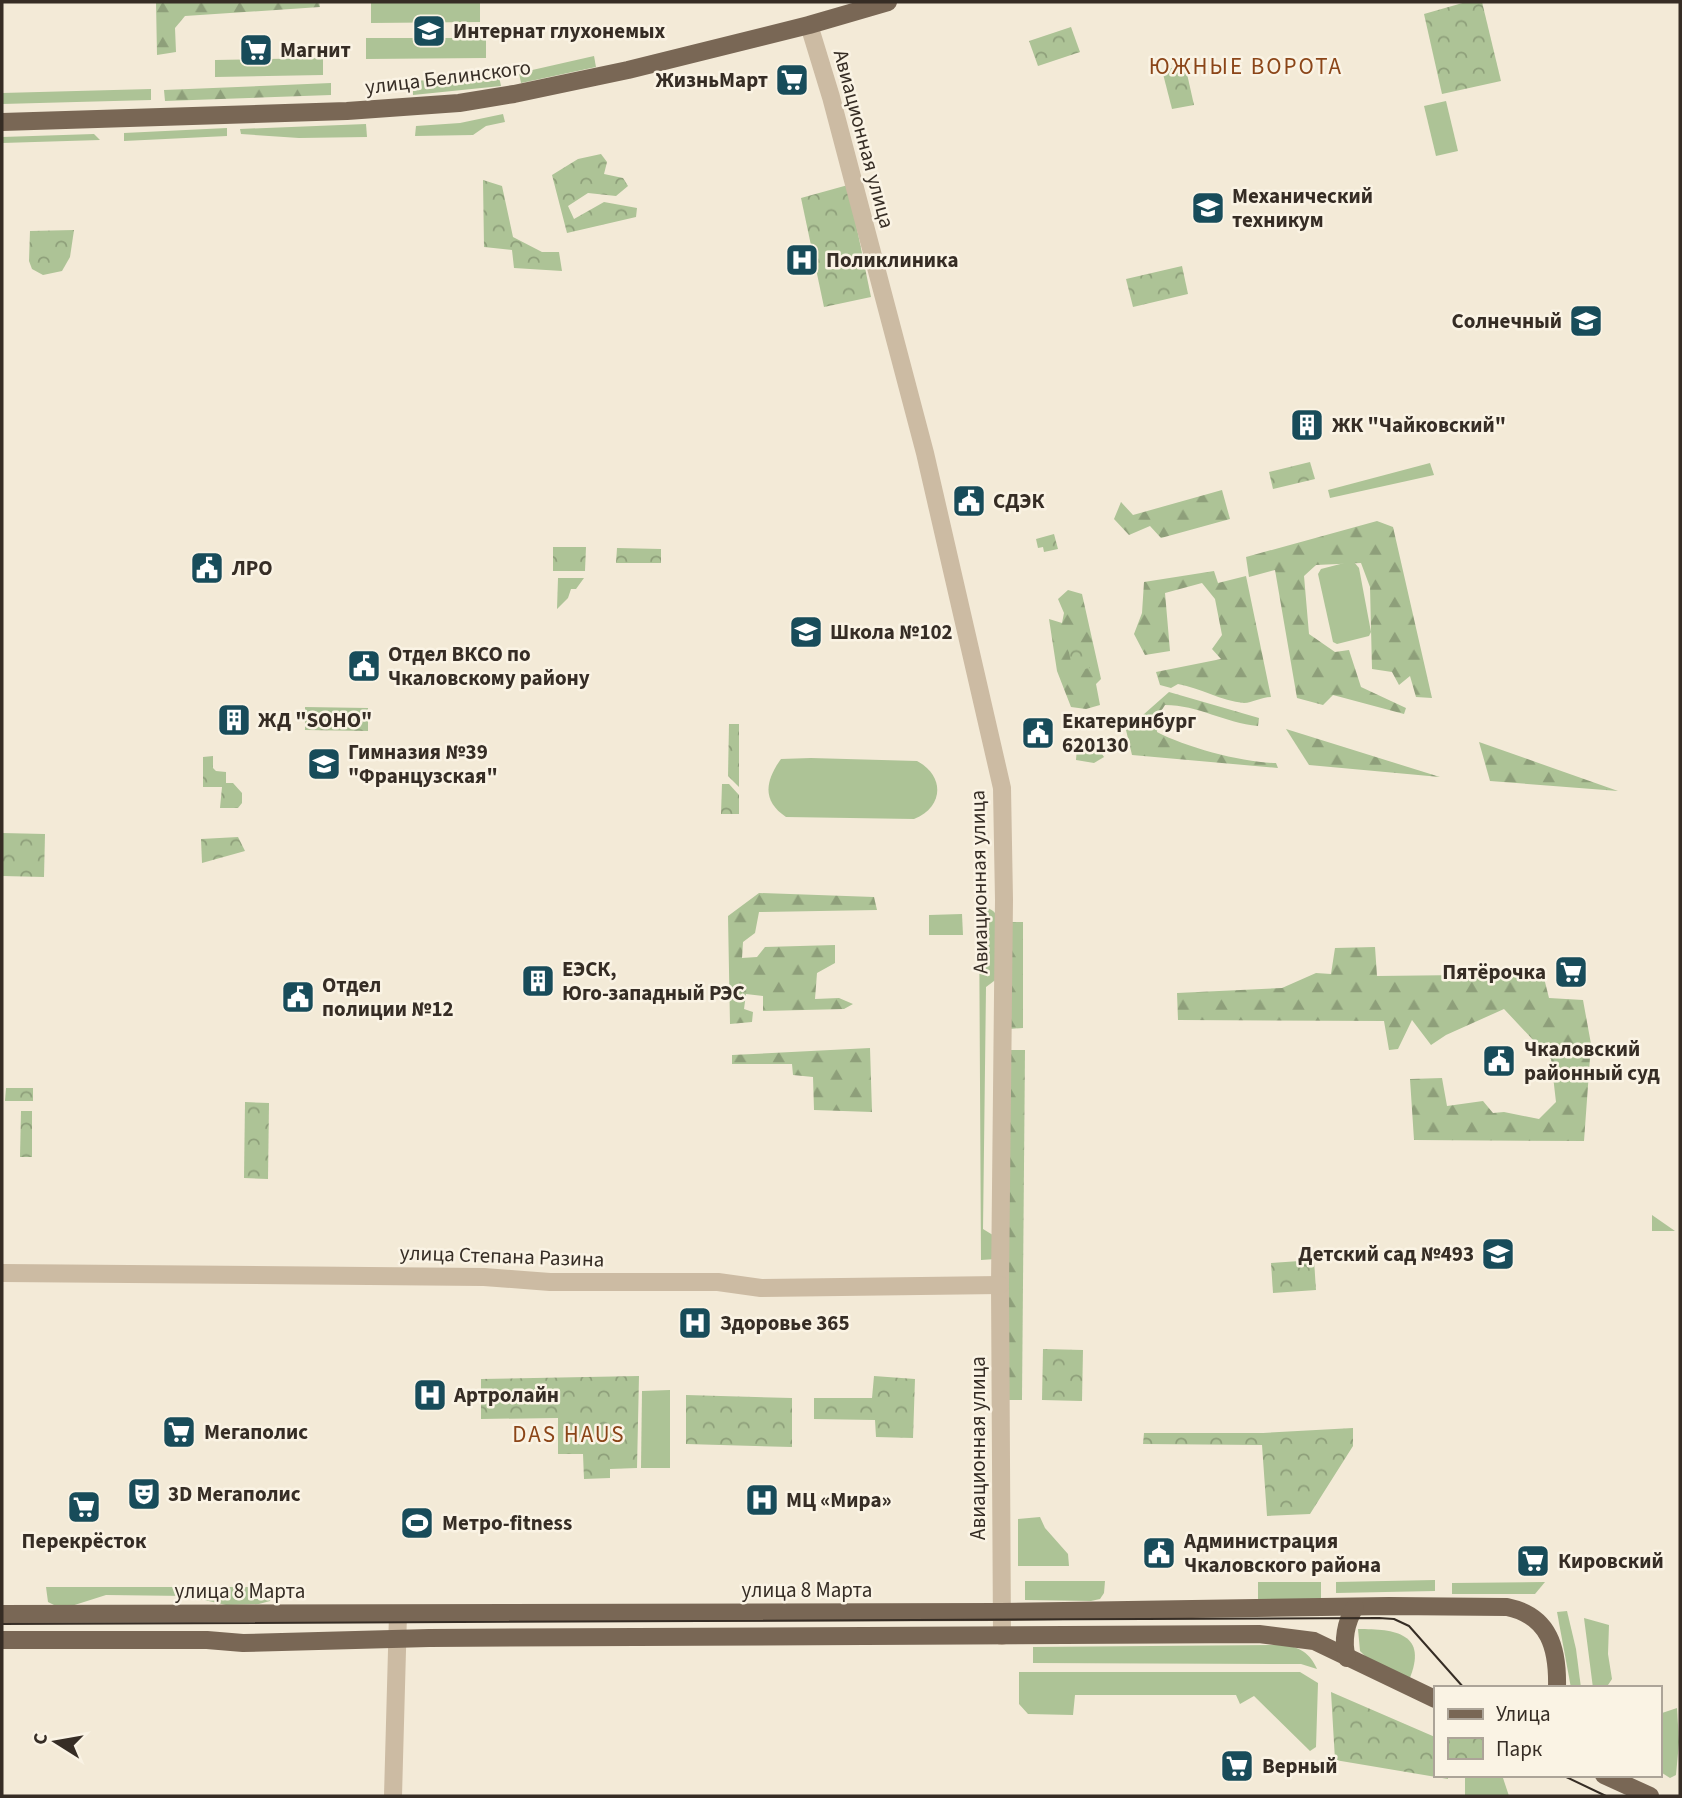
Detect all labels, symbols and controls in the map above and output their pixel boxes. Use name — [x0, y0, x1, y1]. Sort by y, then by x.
school or university icon: Интернат глухонемых — [410, 12, 448, 50]
place label: Интернат глухонемых — [453, 16, 666, 46]
supermarket icon: Магнит — [237, 31, 275, 69]
place label: Магнит — [280, 35, 351, 65]
street label: Авиационная улица — [826, 46, 902, 232]
district label: ЮЖНЫЕ ВОРОТА — [1149, 50, 1343, 83]
street label: улица Белинского — [363, 52, 533, 102]
supermarket icon: ЖизньМарт — [773, 61, 811, 99]
place label: ЖизньМарт — [655, 65, 768, 95]
place label: Механический техникум — [1232, 181, 1373, 235]
school or university icon: Механический техникум — [1189, 189, 1227, 227]
hospital icon: Поликлиника — [783, 241, 821, 279]
place label: Поликлиника — [826, 245, 958, 275]
school or university icon: Солнечный — [1567, 302, 1605, 340]
place label: Солнечный — [1451, 306, 1562, 336]
building icon: ЖК "Чайковский" — [1288, 406, 1326, 444]
place label: ЖК "Чайковский" — [1332, 410, 1506, 440]
public building icon: СДЭК — [950, 482, 988, 520]
place label: СДЭК — [993, 486, 1046, 516]
public building icon: ЛРО — [188, 549, 226, 587]
place label: ЛРО — [231, 553, 273, 583]
school or university icon: Школа №102 — [787, 613, 825, 651]
place label: Школа №102 — [830, 617, 953, 647]
place label: Отдел ВКСО по Чкаловскому району — [388, 639, 590, 693]
public building icon: Отдел ВКСО по Чкаловскому району — [345, 647, 383, 685]
building icon: ЖД "SOHO" — [215, 701, 253, 739]
place label: ЖД "SOHO" — [258, 705, 372, 735]
place label: Екатеринбург 620130 — [1062, 706, 1196, 760]
public building icon: Екатеринбург 620130 — [1019, 714, 1057, 752]
place label: Гимназия №39 "Французская" — [348, 737, 498, 791]
school or university icon: Гимназия №39 "Французская" — [305, 745, 343, 783]
street label: Авиационная улица — [962, 790, 996, 974]
supermarket icon: Пятёрочка — [1552, 953, 1590, 991]
place label: ЕЭСК, Юго-западный РЭС — [562, 954, 745, 1008]
place label: Пятёрочка — [1442, 957, 1546, 987]
building icon: ЕЭСК, Юго-западный РЭС — [519, 962, 557, 1000]
place label: Отдел полиции №12 — [322, 970, 454, 1024]
public building icon: Отдел полиции №12 — [279, 978, 317, 1016]
place label: Чкаловский районный суд — [1524, 1034, 1661, 1088]
public building icon: Чкаловский районный суд — [1480, 1042, 1518, 1080]
school or university icon: Детский сад №493 — [1479, 1235, 1517, 1273]
street label: улица Степана Разина — [399, 1237, 605, 1275]
place label: Детский сад №493 — [1298, 1239, 1474, 1269]
hospital icon: Здоровье 365 — [676, 1304, 714, 1342]
place label: Здоровье 365 — [720, 1308, 850, 1338]
street label: Авиационная улица — [963, 1356, 993, 1540]
hospital icon: Артролайн — [411, 1376, 449, 1414]
place label: Артролайн — [453, 1380, 559, 1410]
supermarket icon: Мегаполис — [160, 1413, 198, 1451]
place label: Мегаполис — [204, 1417, 308, 1447]
district label: DAS HAUS — [512, 1418, 626, 1451]
theatre icon: 3D Мегаполис — [125, 1475, 163, 1513]
place label: 3D Мегаполис — [168, 1479, 301, 1509]
hospital icon: МЦ «Мира» — [743, 1481, 781, 1519]
place label: МЦ «Мира» — [786, 1485, 892, 1515]
supermarket icon: Перекрёсток — [65, 1488, 103, 1526]
sports icon: Метро-fitness — [398, 1504, 436, 1542]
place label: Метро-fitness — [442, 1508, 572, 1538]
place label: Перекрёсток — [22, 1526, 147, 1556]
place label: Администрация Чкаловского района — [1183, 1526, 1381, 1580]
public building icon: Администрация Чкаловского района — [1140, 1534, 1178, 1572]
supermarket icon: Кировский — [1514, 1542, 1552, 1580]
place label: Кировский — [1558, 1546, 1664, 1576]
street label: улица 8 Марта — [742, 1575, 872, 1605]
street label: улица 8 Марта — [175, 1576, 305, 1606]
legend — [1434, 1686, 1661, 1777]
text: Улица — [1496, 1699, 1551, 1729]
north arrow — [21, 1707, 91, 1777]
text: С — [26, 1731, 55, 1747]
text: Парк — [1496, 1734, 1543, 1764]
supermarket icon: Верный — [1218, 1747, 1256, 1785]
place label: Верный — [1262, 1751, 1338, 1781]

